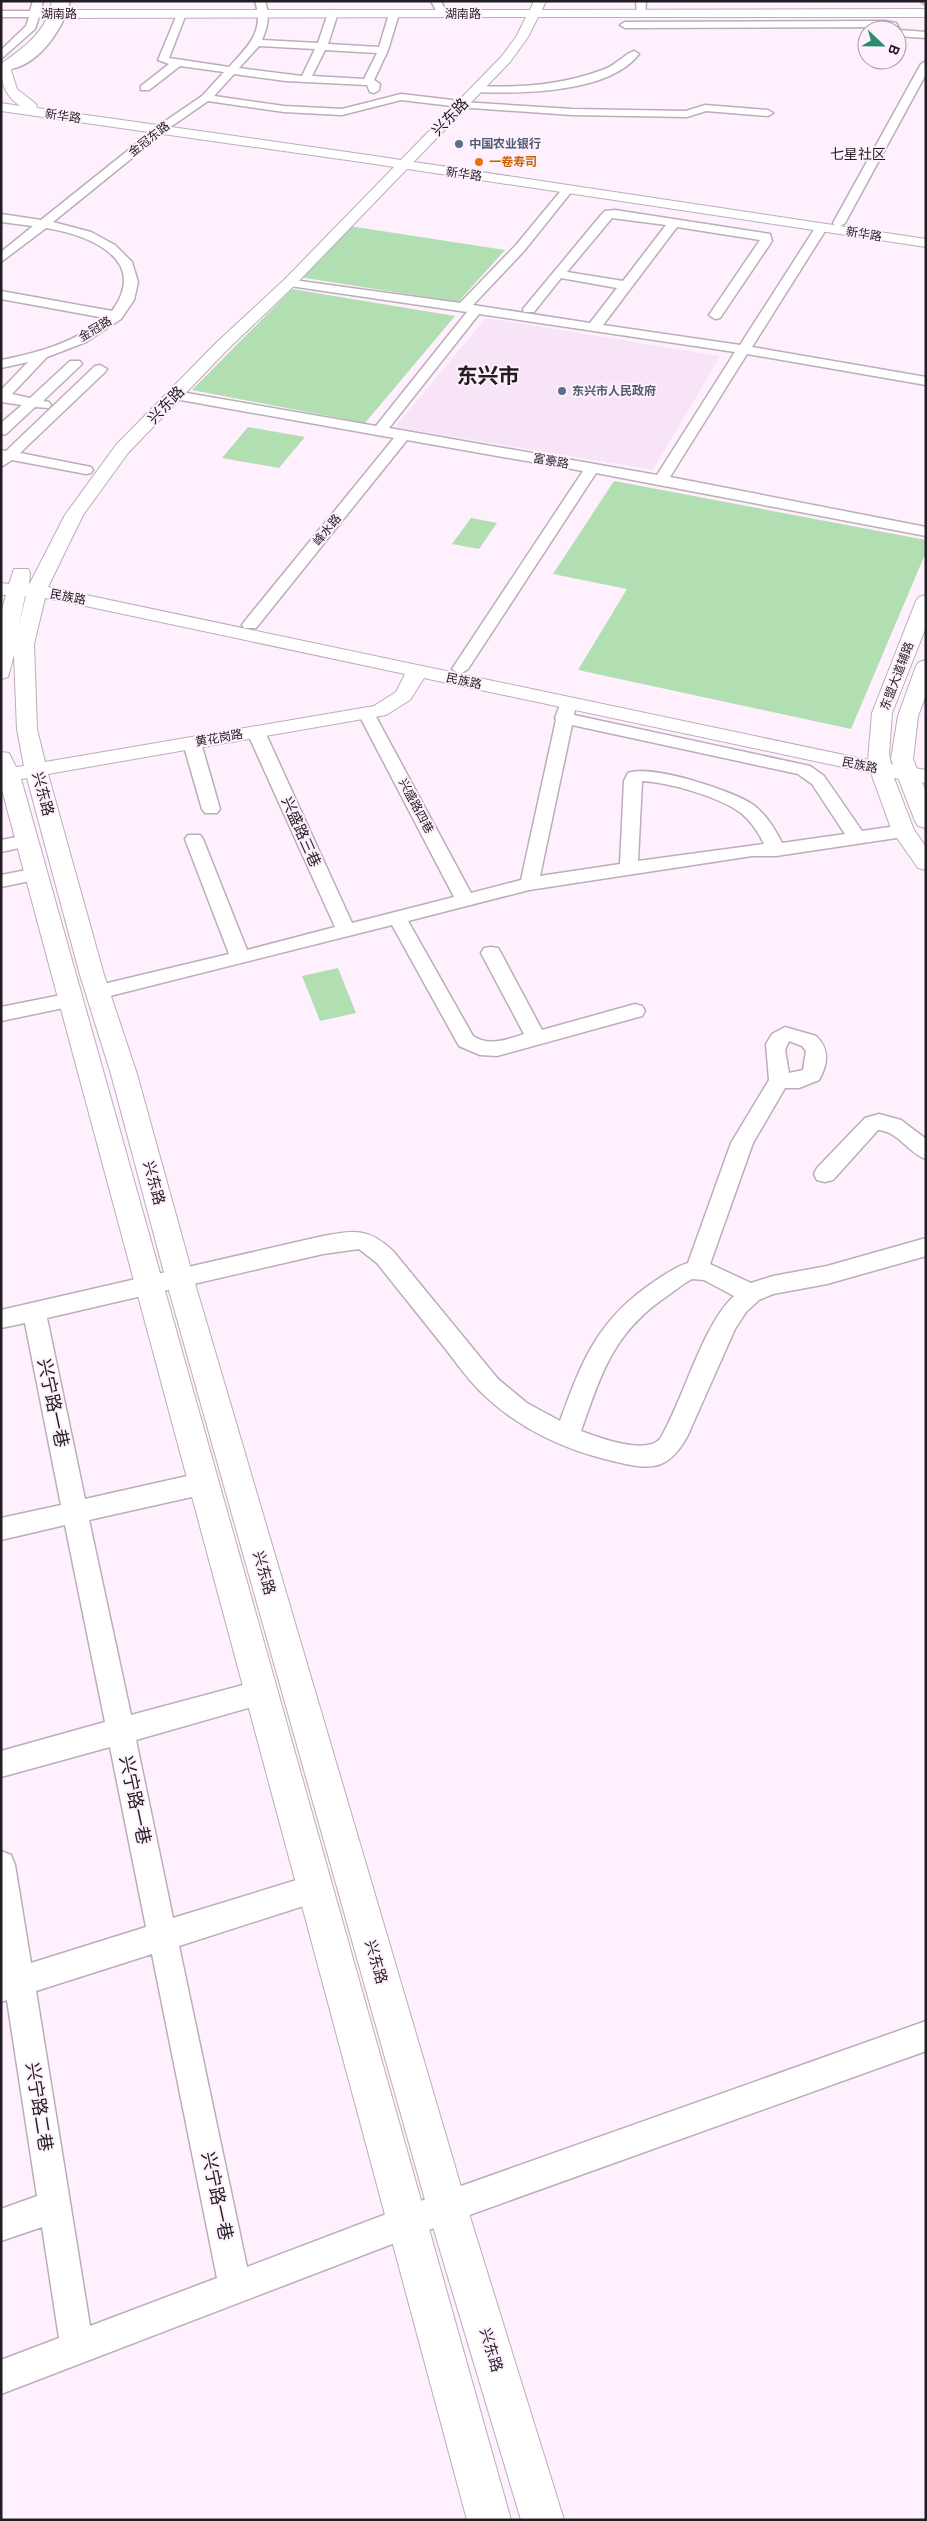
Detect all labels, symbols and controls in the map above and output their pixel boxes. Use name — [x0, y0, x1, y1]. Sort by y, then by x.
street label: 湖南路 — [41, 7, 77, 21]
street label: 湖南路 — [445, 7, 481, 21]
north arrow — [857, 20, 907, 70]
text: B — [885, 42, 903, 58]
street label: 兴东路 — [428, 95, 472, 139]
street label: 新华路 — [44, 107, 82, 125]
street label: 金冠东路 — [126, 119, 172, 159]
place label: 中国农业银行 — [469, 137, 541, 151]
marker: 中国农业银行 — [453, 138, 465, 150]
district label: 七星社区 — [830, 146, 886, 162]
place label: 一卷寿司 — [489, 155, 537, 169]
marker: 一卷寿司 — [473, 156, 485, 168]
street label: 新华路 — [445, 165, 483, 183]
street label: 新华路 — [845, 224, 883, 244]
street label: 金冠路 — [76, 314, 114, 344]
district label: 东兴市 — [457, 363, 520, 388]
street label: 兴东路 — [144, 383, 188, 427]
place label: 东兴市人民政府 — [572, 384, 656, 398]
marker: 东兴市人民政府 — [556, 385, 568, 397]
street label: 富豪路 — [532, 451, 570, 471]
street label: 峰水路 — [310, 512, 344, 548]
street label: 民族路 — [49, 587, 87, 607]
street label: 东盟大道辅路 — [878, 640, 916, 712]
street label: 民族路 — [445, 670, 483, 692]
street label: 黄花岗路 — [194, 727, 244, 749]
street label: 民族路 — [841, 754, 879, 776]
street label: 兴东路 — [28, 770, 58, 818]
street label: 兴盛路四巷 — [396, 776, 436, 836]
street label: 兴盛路三巷 — [278, 794, 324, 870]
street label: 兴东路 — [139, 1159, 169, 1207]
street label: 兴宁路一巷 — [34, 1357, 73, 1449]
street label: 兴东路 — [249, 1549, 279, 1597]
street label: 兴宁路一巷 — [116, 1754, 155, 1846]
street label: 兴东路 — [361, 1938, 391, 1986]
street label: 兴宁路二巷 — [22, 2061, 57, 2153]
street label: 兴宁路一巷 — [198, 2150, 237, 2242]
street label: 兴东路 — [476, 2326, 506, 2374]

